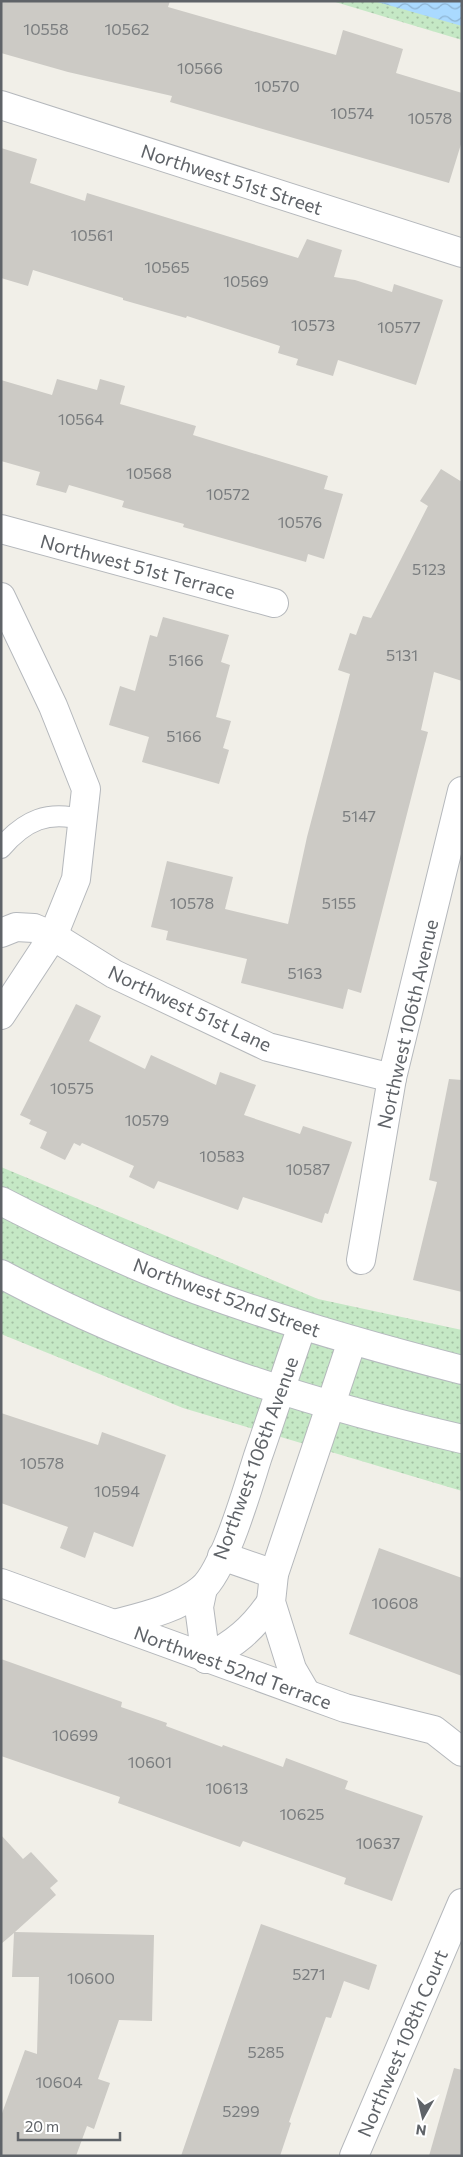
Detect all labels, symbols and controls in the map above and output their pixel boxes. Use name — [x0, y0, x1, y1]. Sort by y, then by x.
house number: 10558 — [23, 19, 69, 38]
house number: 10562 — [104, 19, 150, 38]
house number: 10566 — [177, 58, 223, 77]
house number: 10570 — [254, 76, 300, 95]
house number: 10574 — [330, 103, 374, 122]
house number: 10578 — [408, 108, 452, 127]
street label: Northwest 51st Street — [138, 139, 326, 219]
house number: 10561 — [70, 225, 114, 244]
house number: 10565 — [144, 257, 190, 276]
house number: 10569 — [223, 271, 269, 290]
house number: 10573 — [291, 315, 335, 334]
house number: 10577 — [377, 317, 421, 336]
house number: 10564 — [58, 409, 104, 428]
house number: 10568 — [126, 463, 172, 482]
house number: 10572 — [206, 484, 250, 503]
house number: 10576 — [278, 512, 322, 531]
street label: Northwest 51st Terrace — [38, 529, 238, 603]
house number: 5123 — [412, 559, 446, 578]
house number: 5131 — [386, 645, 418, 664]
house number: 5166 — [168, 650, 204, 669]
house number: 5166 — [166, 726, 202, 745]
house number: 5147 — [342, 806, 376, 825]
house number: 10578 — [170, 893, 214, 912]
house number: 5155 — [322, 893, 356, 912]
street label: Northwest 106th Avenue — [372, 917, 442, 1131]
street label: Northwest 51st Lane — [105, 960, 275, 1056]
house number: 5163 — [288, 963, 322, 982]
house number: 10575 — [50, 1078, 94, 1097]
house number: 10579 — [125, 1110, 169, 1129]
house number: 10583 — [199, 1146, 245, 1165]
house number: 10587 — [286, 1159, 330, 1178]
street label: Northwest 52nd Street — [130, 1252, 324, 1342]
street label: Northwest 106th Avenue — [208, 1353, 302, 1563]
house number: 10578 — [20, 1453, 64, 1472]
house number: 10594 — [94, 1481, 140, 1500]
house number: 10608 — [371, 1593, 419, 1612]
street label: Northwest 52nd Terrace — [131, 1621, 335, 1713]
house number: 10699 — [52, 1725, 98, 1744]
house number: 10601 — [128, 1752, 172, 1771]
house number: 10613 — [206, 1778, 248, 1797]
house number: 10625 — [279, 1804, 325, 1823]
house number: 10637 — [356, 1833, 400, 1852]
street label: Northwest 108th Court — [352, 1946, 452, 2140]
house number: 5271 — [292, 1964, 326, 1983]
house number: 10600 — [67, 1968, 115, 1987]
house number: 5285 — [248, 2042, 284, 2061]
house number: 10604 — [35, 2072, 83, 2091]
north arrow — [398, 2092, 448, 2142]
house number: 5299 — [222, 2101, 260, 2120]
scale bar — [18, 2110, 120, 2142]
text: 20 m — [25, 2117, 59, 2135]

